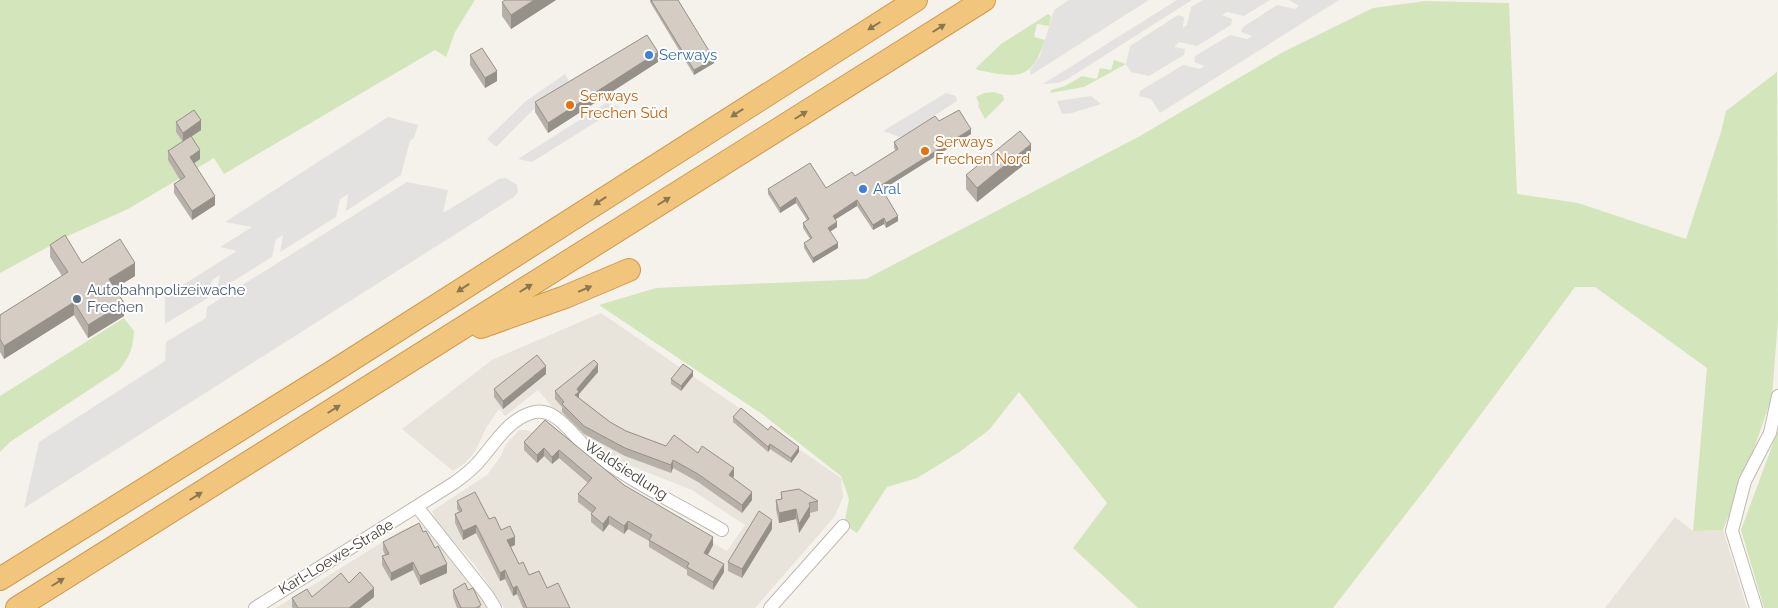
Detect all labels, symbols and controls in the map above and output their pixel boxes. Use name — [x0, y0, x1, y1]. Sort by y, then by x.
one-way arrow — [868, 21, 881, 31]
one-way arrow — [932, 24, 945, 33]
place label: Serways — [659, 46, 717, 64]
marker: Serways — [643, 49, 655, 61]
place label: Serways Frechen Süd — [580, 87, 668, 122]
marker: Serways Frechen Süd — [564, 99, 576, 111]
one-way arrow — [731, 109, 744, 118]
one-way arrow — [794, 110, 808, 120]
place label: Serways Frechen Nord — [935, 133, 1030, 168]
marker: Serways Frechen Nord — [919, 145, 931, 157]
place label: Aral — [873, 180, 902, 198]
marker: Aral — [857, 183, 869, 195]
one-way arrow — [594, 196, 607, 206]
one-way arrow — [657, 197, 670, 206]
place label: Autobahnpolizeiwache Frechen — [87, 281, 246, 316]
one-way arrow — [519, 283, 533, 293]
one-way arrow — [457, 284, 470, 293]
one-way arrow — [577, 284, 592, 292]
marker: Autobahnpolizeiwache Frechen — [71, 293, 83, 305]
one-way arrow — [327, 404, 340, 414]
street label: Waldsiedlung — [581, 436, 671, 504]
one-way arrow — [189, 491, 203, 500]
street label: Karl-Loewe-Straße — [275, 515, 397, 598]
one-way arrow — [52, 577, 65, 587]

